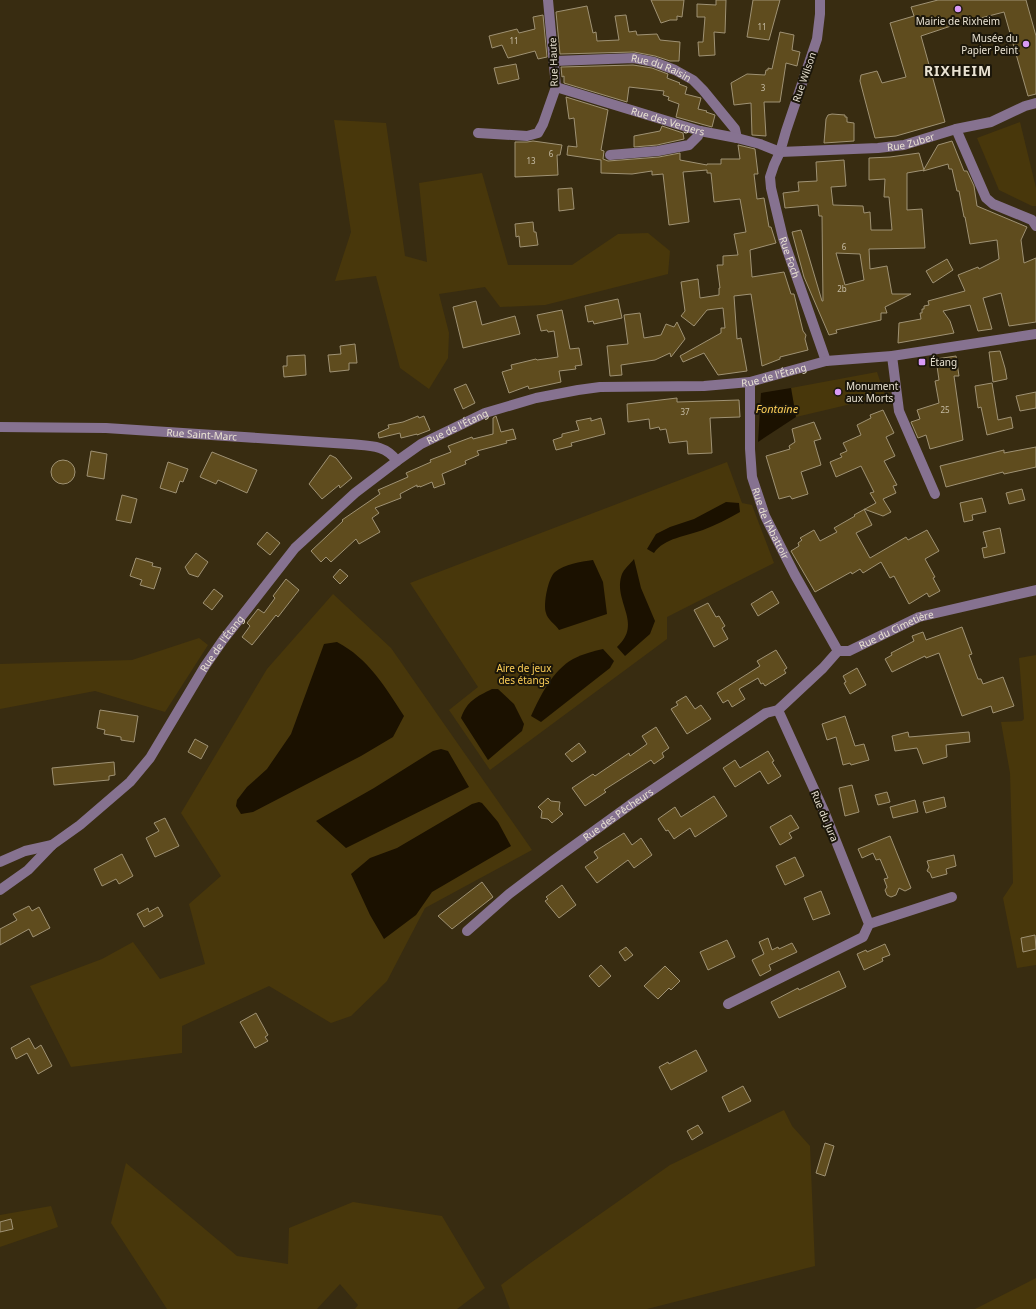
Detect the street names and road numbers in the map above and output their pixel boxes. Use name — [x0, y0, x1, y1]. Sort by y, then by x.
street label: Rue Haute — [545, 37, 561, 87]
street label: Rue Wilson — [789, 50, 819, 104]
street label: Rue du Raisin — [630, 51, 694, 85]
street label: Rue des Vergers — [629, 103, 706, 139]
street label: Rue Zuber — [886, 129, 936, 154]
street label: Rue Foch — [776, 235, 803, 280]
street label: Rue de l'Étang — [741, 360, 808, 390]
street label: Rue de l'Étang — [424, 406, 490, 447]
street label: Rue Saint-Marc — [166, 425, 238, 444]
street label: Rue de l'Abattoir — [749, 485, 793, 562]
street label: Rue du Cimetière — [856, 607, 935, 652]
street label: Rue de l'Étang — [196, 612, 247, 674]
street label: Rue des Pêcheurs — [580, 784, 656, 844]
street label: Rue du Jura — [808, 788, 842, 844]

